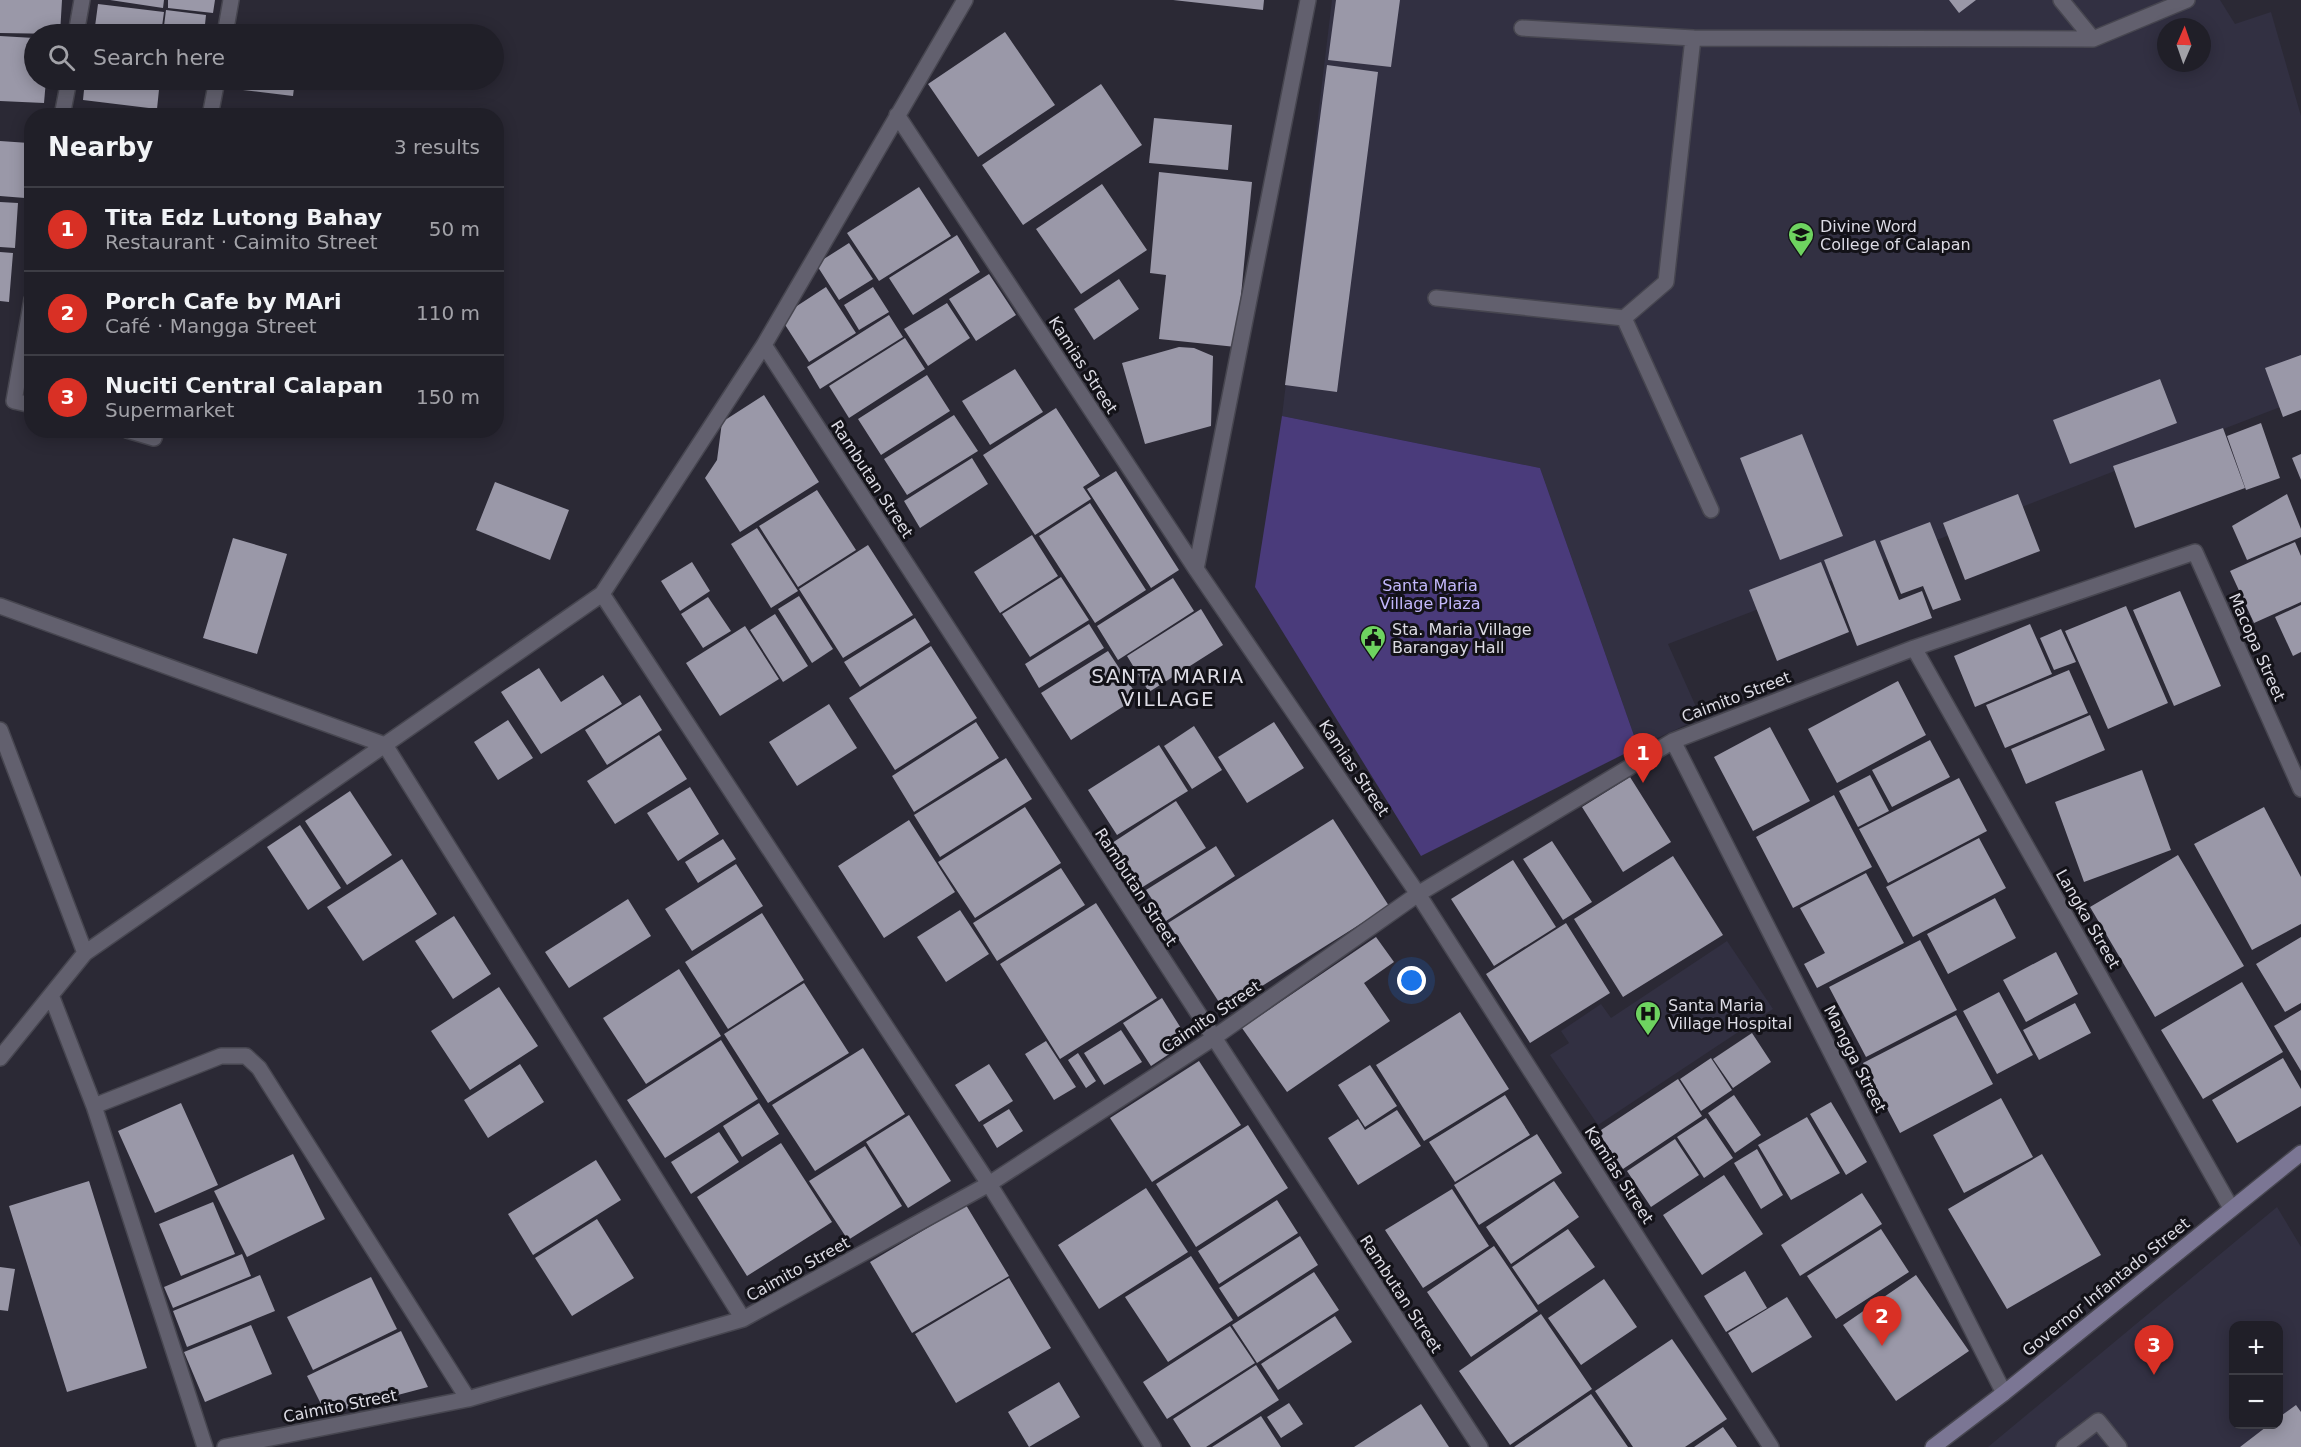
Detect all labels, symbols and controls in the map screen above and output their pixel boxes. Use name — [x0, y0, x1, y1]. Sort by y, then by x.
north arrow — [2157, 18, 2211, 72]
search box — [24, 24, 504, 90]
icon: search — [45, 41, 78, 74]
text: Search here — [93, 45, 225, 70]
text: Nearby — [48, 132, 153, 162]
text: 3 results — [394, 135, 480, 159]
text: Tita Edz Lutong Bahay — [105, 205, 382, 230]
text: 1 — [61, 217, 74, 241]
text: 50 m — [429, 217, 480, 241]
place label: Divine Word College of Calapan — [1820, 217, 1971, 254]
school or university icon: Divine Word College of Calapan — [1786, 220, 1816, 258]
text: Restaurant · Caimito Street — [105, 230, 378, 254]
text: Porch Cafe by MAri — [105, 289, 342, 314]
text: 2 — [61, 301, 74, 325]
text: 110 m — [416, 301, 480, 325]
street label: Kamias Street — [1045, 313, 1121, 417]
text: Café · Mangga Street — [105, 314, 317, 338]
text: Nuciti Central Calapan — [105, 373, 383, 398]
text: 3 — [61, 385, 74, 409]
text: 150 m — [416, 385, 480, 409]
text: Supermarket — [105, 398, 234, 422]
street label: Rambutan Street — [827, 417, 917, 541]
park label: Santa Maria Village Plaza — [1380, 576, 1480, 613]
street label: Macopa Street — [2225, 590, 2289, 704]
place label: Sta. Maria Village Barangay Hall — [1392, 620, 1532, 657]
public building icon: Sta. Maria Village Barangay Hall — [1358, 623, 1388, 661]
district label: SANTA MARIA VILLAGE — [1091, 664, 1245, 711]
street label: Caimito Street — [1679, 667, 1793, 727]
street label: Kamias Street — [1315, 716, 1393, 820]
pin: 1 — [1624, 734, 1662, 783]
street label: Rambutan Street — [1091, 825, 1181, 949]
street label: Langka Street — [2052, 866, 2124, 972]
your location — [1397, 966, 1426, 995]
street label: Caimito Street — [1158, 977, 1264, 1057]
place label: Santa Maria Village Hospital — [1668, 996, 1792, 1033]
hospital icon: Santa Maria Village Hospital — [1633, 999, 1663, 1037]
street label: Mangga Street — [1820, 1002, 1890, 1116]
street label: Kamias Street — [1581, 1123, 1657, 1227]
street label: Governor Infantado Street — [2019, 1214, 2193, 1360]
street label: Rambutan Street — [1356, 1232, 1446, 1356]
street label: Caimito Street — [743, 1233, 853, 1305]
pin: 2 — [1862, 1296, 1902, 1346]
map controls — [2229, 1321, 2283, 1429]
button: + — [2229, 1321, 2283, 1375]
pin: 3 — [2134, 1326, 2174, 1375]
button: − — [2229, 1375, 2283, 1429]
street label: Caimito Street — [282, 1386, 398, 1426]

